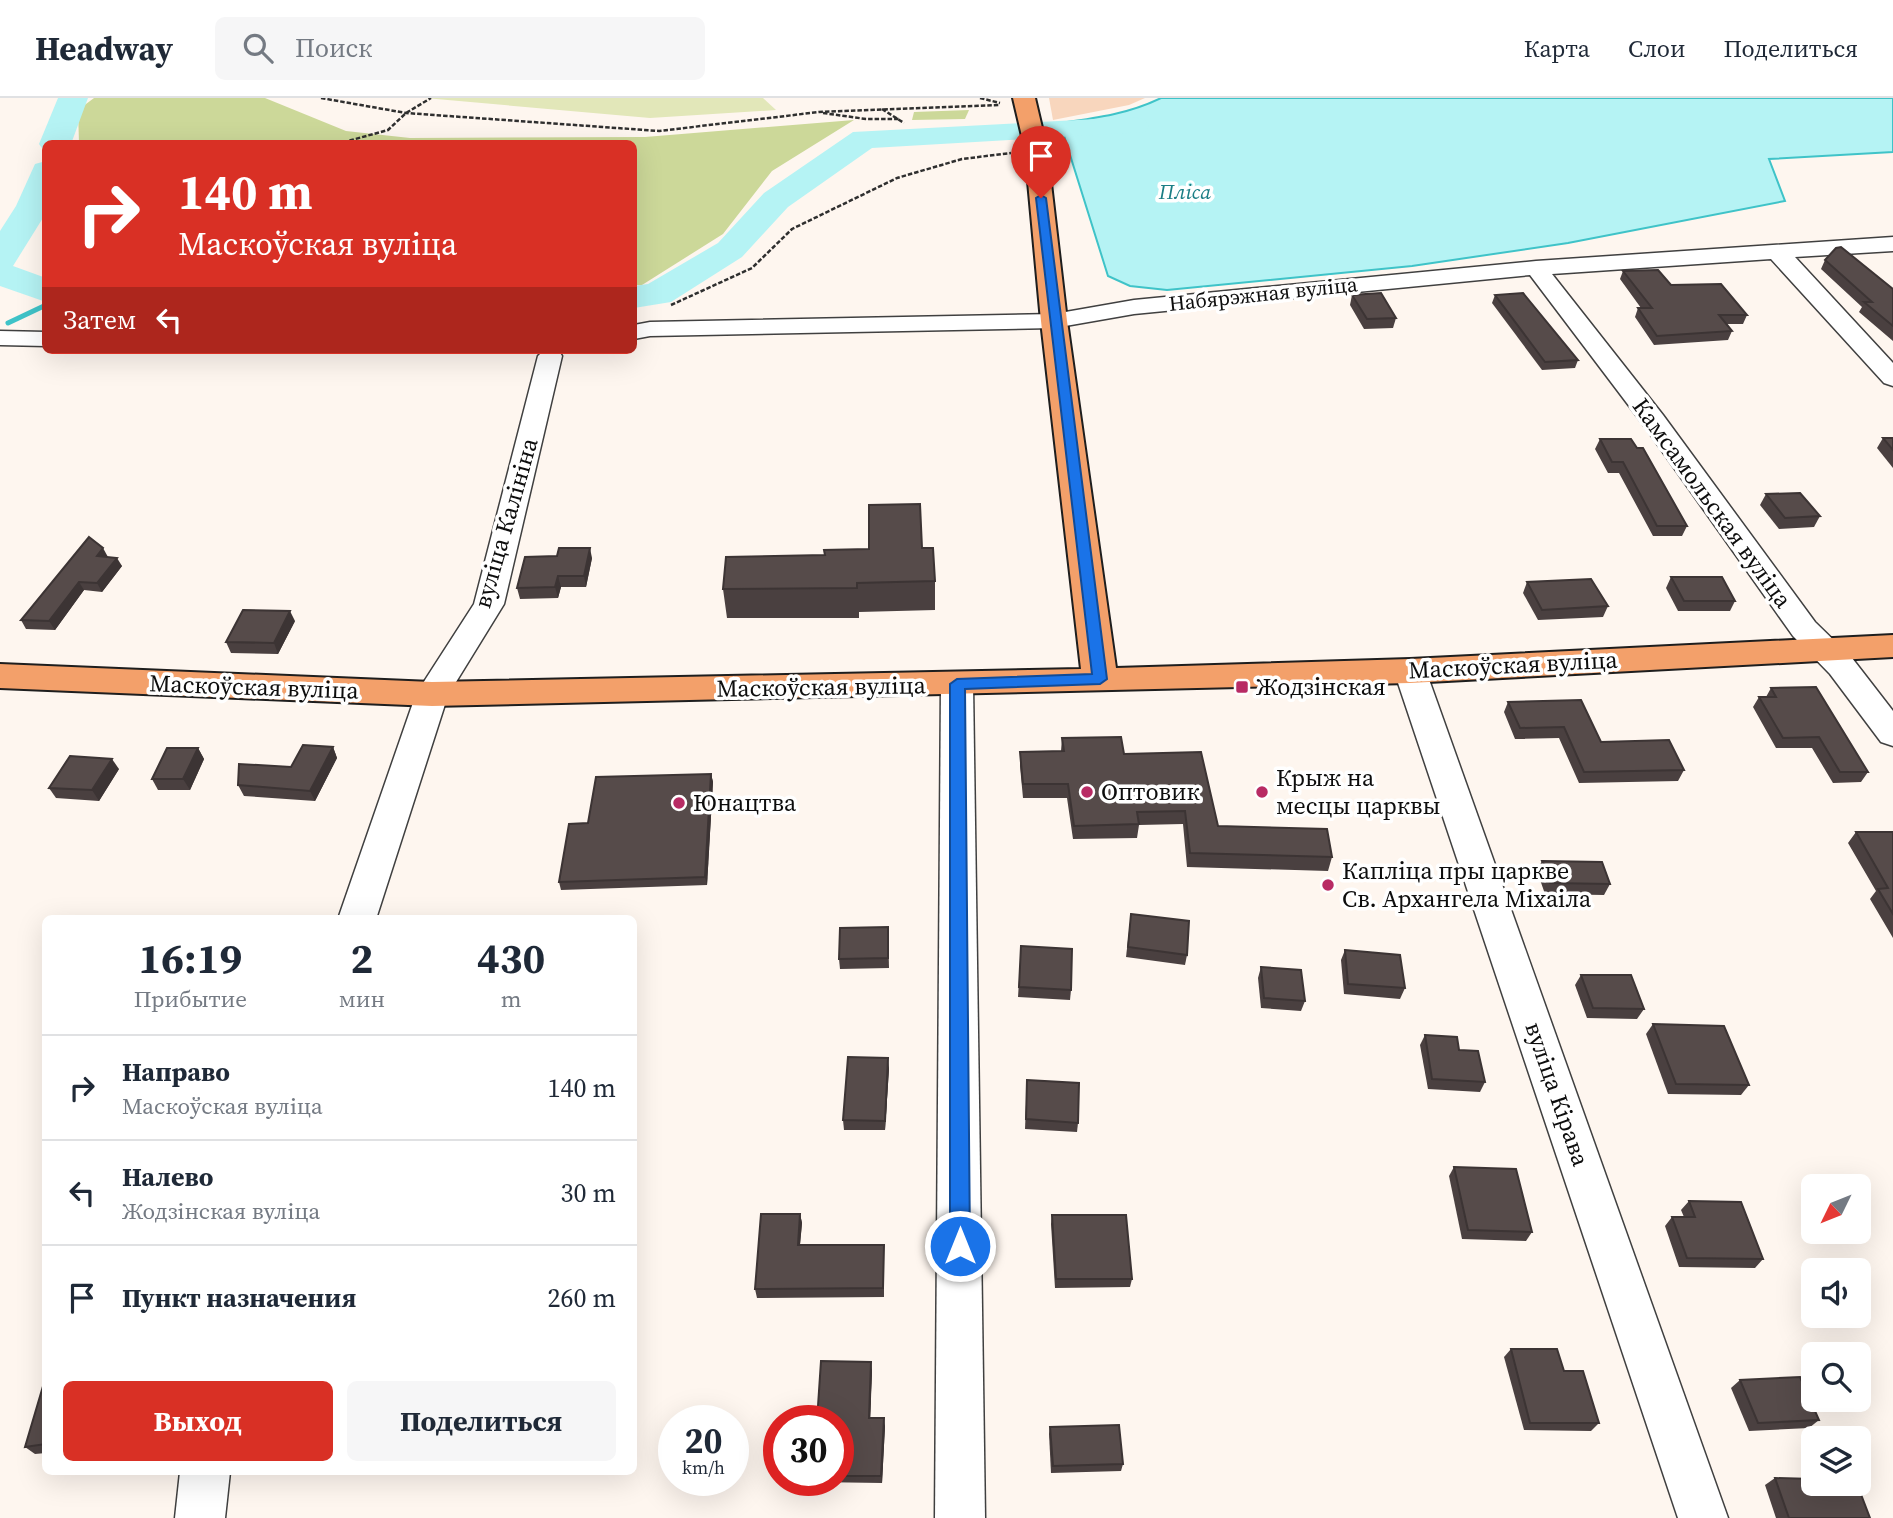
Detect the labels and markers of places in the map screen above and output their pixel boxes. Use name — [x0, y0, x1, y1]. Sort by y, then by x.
pin — [1011, 126, 1071, 198]
place label: Жодзінская — [1256, 670, 1386, 703]
marker: Жодзінская — [1234, 679, 1250, 695]
place label: Крыж на месцы царквы — [1276, 761, 1440, 822]
place label: Оптовик — [1101, 775, 1200, 808]
marker: Оптовик — [1079, 784, 1095, 800]
marker: Крыж на месцы царквы — [1254, 784, 1270, 800]
place label: Юнацтва — [693, 786, 797, 819]
marker: Юнацтва — [671, 795, 687, 811]
place label: Капліца пры царкве Св. Архангела Міхаіла — [1342, 854, 1592, 915]
marker: Капліца пры царкве Св. Архангела Міхаіла — [1320, 877, 1336, 893]

